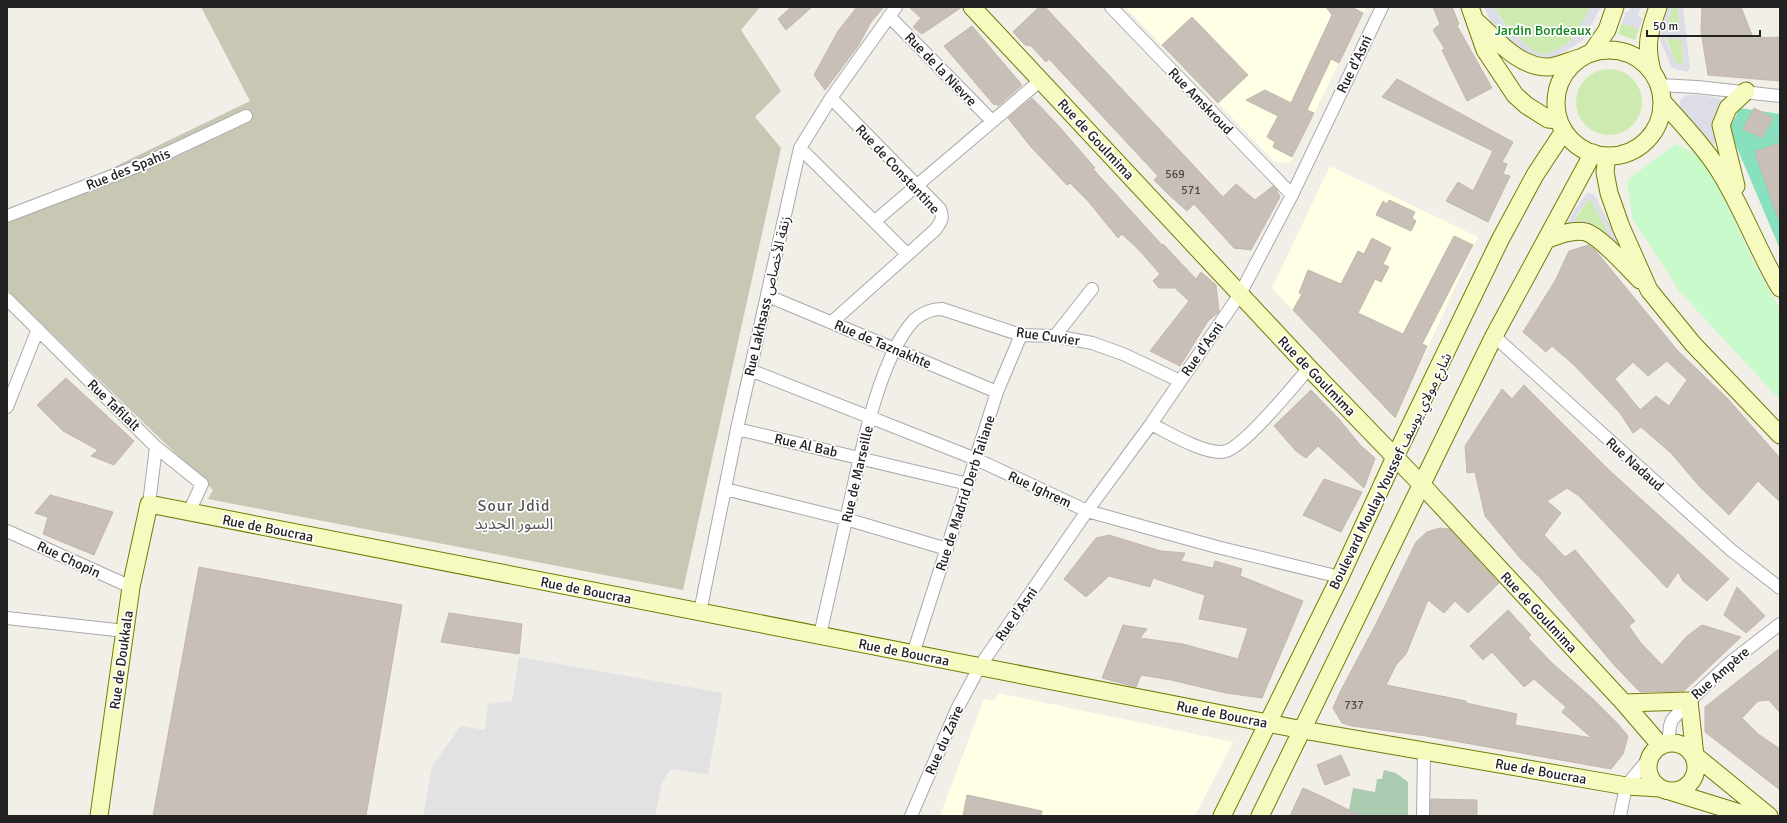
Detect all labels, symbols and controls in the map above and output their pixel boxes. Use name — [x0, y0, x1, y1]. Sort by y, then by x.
scale bar — [1647, 12, 1760, 38]
text: 50 m — [1653, 19, 1678, 34]
park label: Jardin Bordeaux — [1495, 22, 1592, 39]
street label: Rue de la Nievre — [901, 29, 980, 110]
street label: Rue d'Asni — [1333, 33, 1376, 96]
street label: Rue Amskroud — [1165, 65, 1237, 138]
street label: Rue de Goulmima — [1054, 95, 1138, 183]
street label: Rue de Constantine — [852, 121, 943, 217]
street label: Rue des Spahis — [84, 145, 173, 194]
house number: 569 — [1165, 167, 1185, 182]
house number: 571 — [1181, 183, 1201, 198]
street label: Rue Lakhsass زنقة الأخصاص — [741, 214, 794, 378]
street label: Rue de Taznakhte — [832, 316, 934, 373]
street label: Rue d'Asni — [1178, 319, 1227, 380]
street label: Rue Cuvier — [1015, 324, 1082, 349]
street label: Rue de Goulmima — [1274, 333, 1359, 420]
street label: Boulevard Moulay Youssef شارع مولاي يوسف — [1325, 350, 1457, 594]
street label: Rue Tafilalt — [84, 376, 144, 435]
street label: Rue de Madrid Derb Taliane — [932, 413, 999, 573]
street label: Rue de Marseille — [838, 424, 877, 524]
street label: Rue Al Bab — [773, 430, 839, 461]
street label: Rue Nadaud — [1602, 434, 1667, 495]
street label: Rue Ighrem — [1005, 467, 1074, 512]
district label: Sour Jdid السور الجديد — [475, 496, 553, 534]
street label: Rue de Boucraa — [221, 511, 315, 546]
street label: Rue Chopin — [34, 537, 103, 582]
street label: Rue de Goulmima — [1497, 568, 1581, 656]
street label: Rue de Boucraa — [539, 573, 633, 608]
street label: Rue d'Asni — [992, 584, 1041, 645]
street label: Rue de Doukkala — [106, 610, 137, 711]
street label: Rue de Boucraa — [857, 635, 951, 670]
street label: Rue Ampère — [1688, 643, 1753, 703]
street label: Rue de Boucraa — [1175, 697, 1269, 732]
house number: 737 — [1344, 698, 1364, 713]
street label: Rue du Zaïre — [922, 703, 967, 778]
street label: Rue de Boucraa — [1494, 755, 1588, 788]

